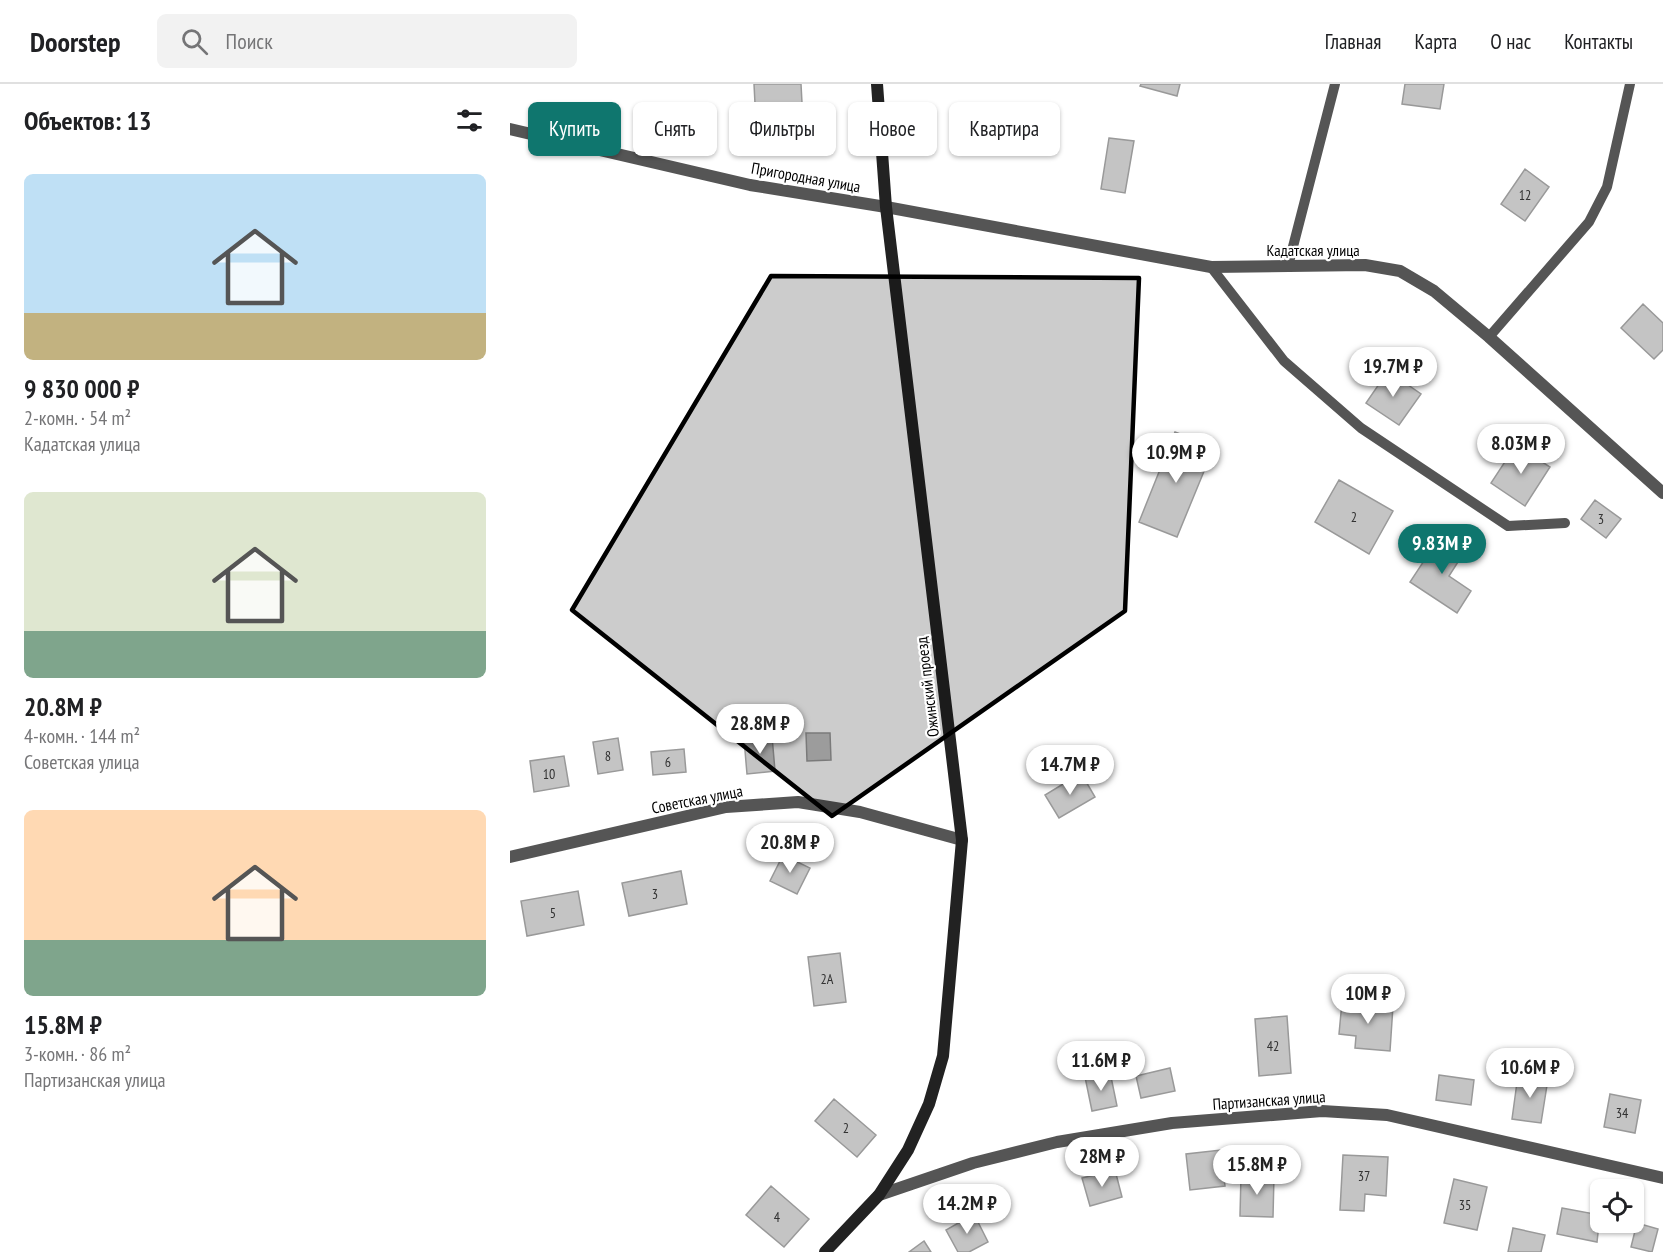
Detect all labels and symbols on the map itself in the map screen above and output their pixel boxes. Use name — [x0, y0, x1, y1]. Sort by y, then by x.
street label: Пригородная улица — [750, 158, 862, 196]
house number: 12 — [1519, 186, 1531, 204]
street label: Кадатская улица — [1266, 240, 1360, 260]
pin: 19.7M ₽ — [1338, 347, 1448, 398]
pin: 8.03M ₽ — [1466, 424, 1576, 475]
pin: 10.9M ₽ — [1121, 433, 1231, 484]
house number: 2 — [1351, 508, 1357, 526]
house number: 3 — [1598, 510, 1604, 528]
pin: 9.83M ₽ — [1387, 524, 1497, 575]
street label: Ожинский проезд — [911, 636, 943, 738]
pin: 28.8M ₽ — [705, 704, 815, 755]
pin: 14.7M ₽ — [1015, 745, 1125, 796]
house number: 8 — [605, 747, 611, 765]
house number: 6 — [665, 753, 671, 771]
house number: 10 — [543, 765, 555, 783]
street label: Советская улица — [650, 780, 744, 818]
pin: 20.8M ₽ — [735, 823, 845, 874]
house number: 3 — [652, 885, 658, 903]
house number: 5 — [550, 904, 556, 922]
house number: 2А — [821, 970, 834, 988]
pin: 10M ₽ — [1326, 974, 1410, 1025]
house number: 42 — [1267, 1037, 1279, 1055]
pin: 11.6M ₽ — [1046, 1041, 1156, 1092]
pin: 10.6M ₽ — [1475, 1048, 1585, 1099]
street label: Партизанская улица — [1212, 1086, 1326, 1114]
house number: 34 — [1616, 1104, 1629, 1122]
house number: 2 — [843, 1119, 849, 1137]
pin: 28M ₽ — [1060, 1137, 1144, 1188]
pin: 15.8M ₽ — [1202, 1145, 1312, 1196]
house number: 37 — [1358, 1167, 1370, 1185]
pin: 14.2M ₽ — [912, 1184, 1022, 1235]
house number: 35 — [1459, 1196, 1471, 1214]
house number: 4 — [774, 1208, 781, 1226]

